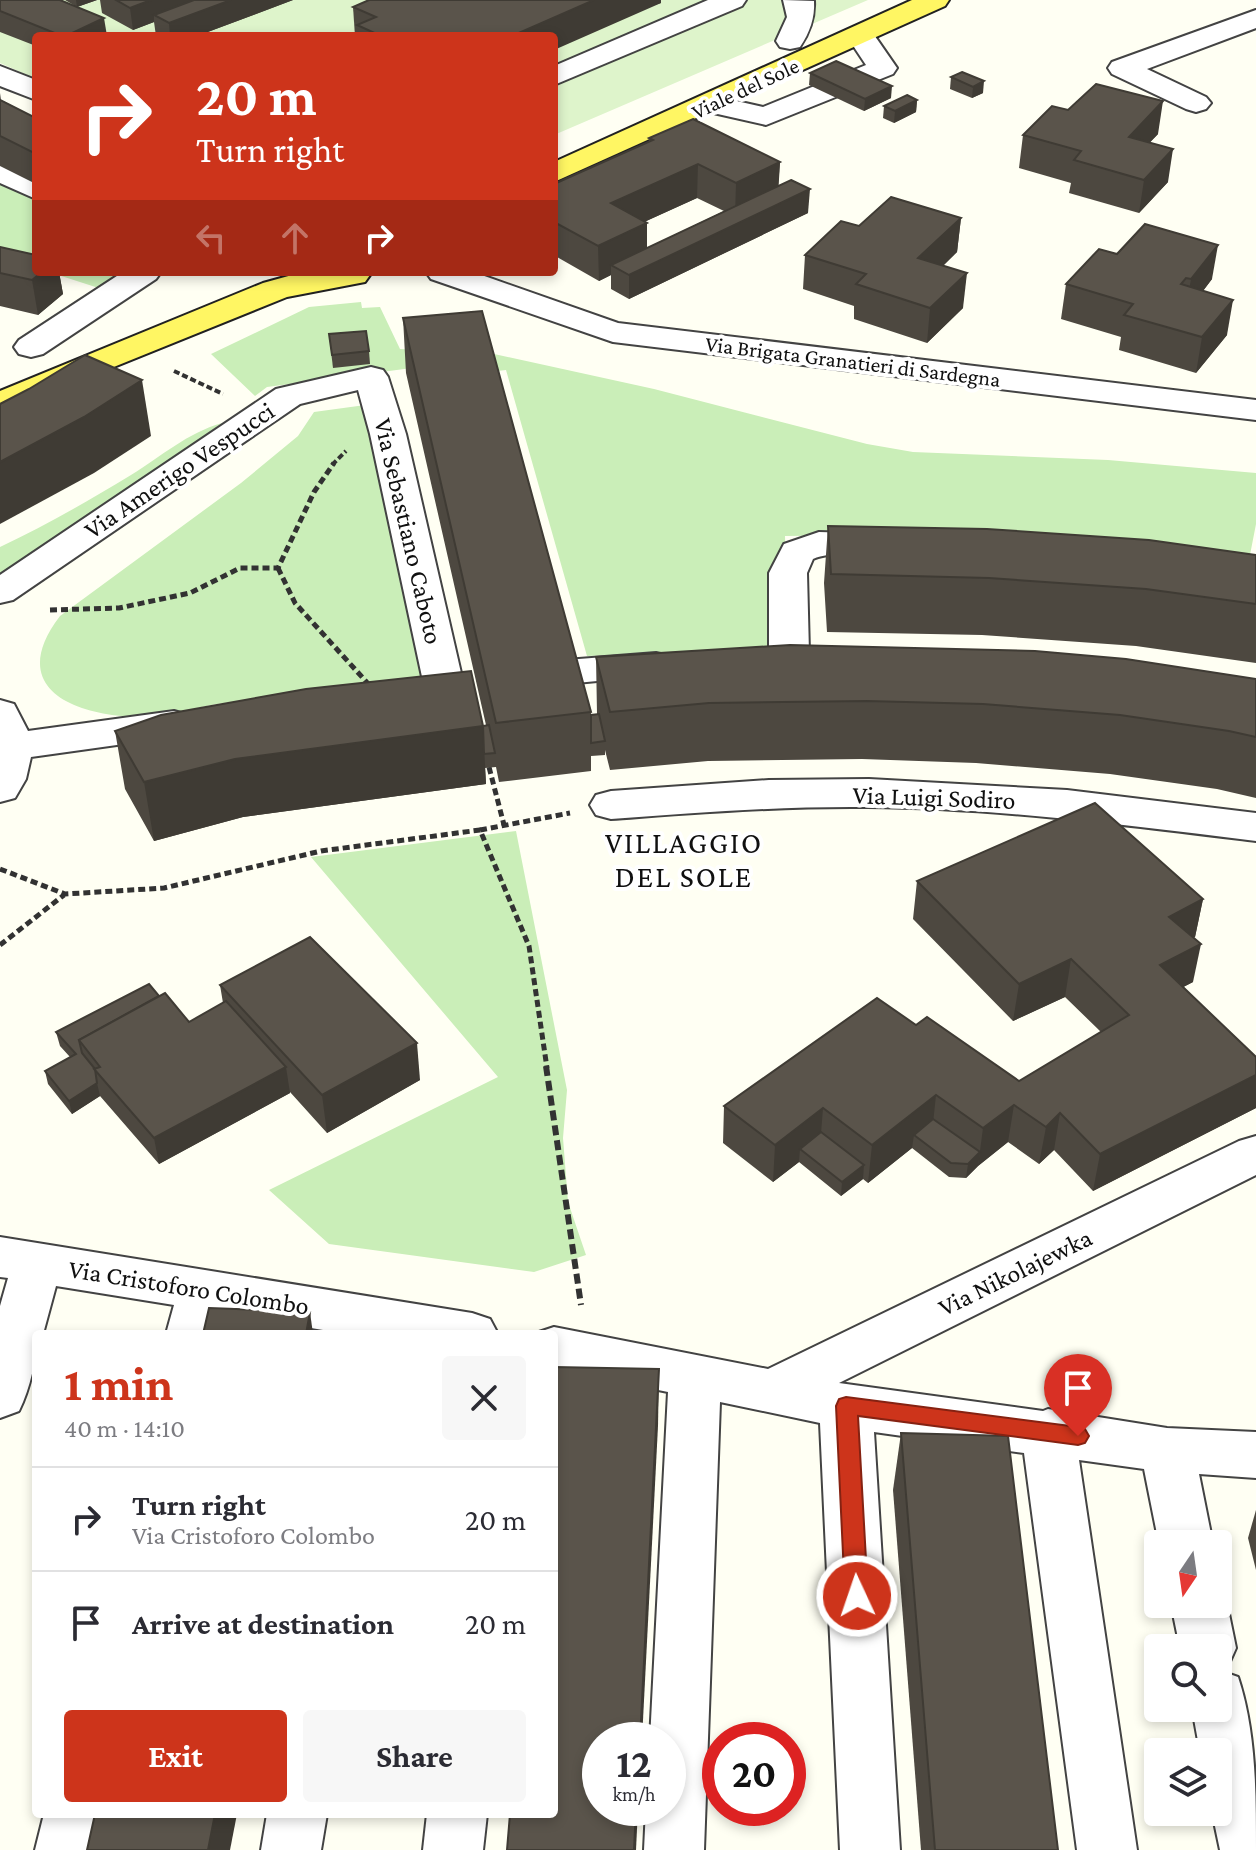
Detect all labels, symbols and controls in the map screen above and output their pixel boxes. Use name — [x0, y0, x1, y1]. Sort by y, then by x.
street label: Viale del Sole — [688, 53, 803, 124]
icon: right — [64, 64, 168, 168]
text: 20 m — [196, 65, 317, 127]
text: Turn right — [196, 130, 344, 170]
icon: left — [189, 216, 233, 260]
icon: ahead — [273, 216, 317, 260]
icon: right — [357, 216, 401, 260]
street label: Via Brigata Granatieri di Sardegna — [704, 331, 1002, 392]
street label: Via Amerigo Vespucci — [79, 396, 280, 545]
street label: Via Sebastiano Caboto — [368, 415, 449, 647]
street label: Via Luigi Sodiro — [852, 780, 1016, 815]
district label: VILLAGGIO DEL SOLE — [605, 826, 763, 893]
street label: Via Nikolajewka — [934, 1223, 1097, 1322]
street label: Via Cristoforo Colombo — [67, 1254, 311, 1321]
pin — [1044, 1354, 1112, 1436]
button: close — [442, 1356, 526, 1440]
text: 1 min — [64, 1357, 173, 1410]
icon: arrive — [1056, 1366, 1100, 1410]
text: 40 m · 14:10 — [64, 1414, 185, 1443]
text: Turn right — [132, 1488, 266, 1521]
icon: right — [64, 1497, 108, 1541]
text: 20 m — [465, 1503, 526, 1536]
text: Via Cristoforo Colombo — [132, 1521, 375, 1550]
north arrow — [1144, 1530, 1232, 1618]
map controls — [1144, 1530, 1232, 1826]
position arrow — [815, 1554, 899, 1638]
icon: arrive — [64, 1601, 108, 1645]
text: Arrive at destination — [132, 1607, 394, 1640]
text: 20 m — [465, 1607, 526, 1640]
button: search — [1144, 1634, 1232, 1722]
button: Exit — [64, 1710, 287, 1802]
button: Share — [303, 1710, 526, 1802]
speed limit sign: 20 — [702, 1722, 806, 1826]
button: layers — [1144, 1738, 1232, 1826]
text: 12 — [616, 1741, 652, 1786]
text: km/h — [612, 1783, 656, 1805]

